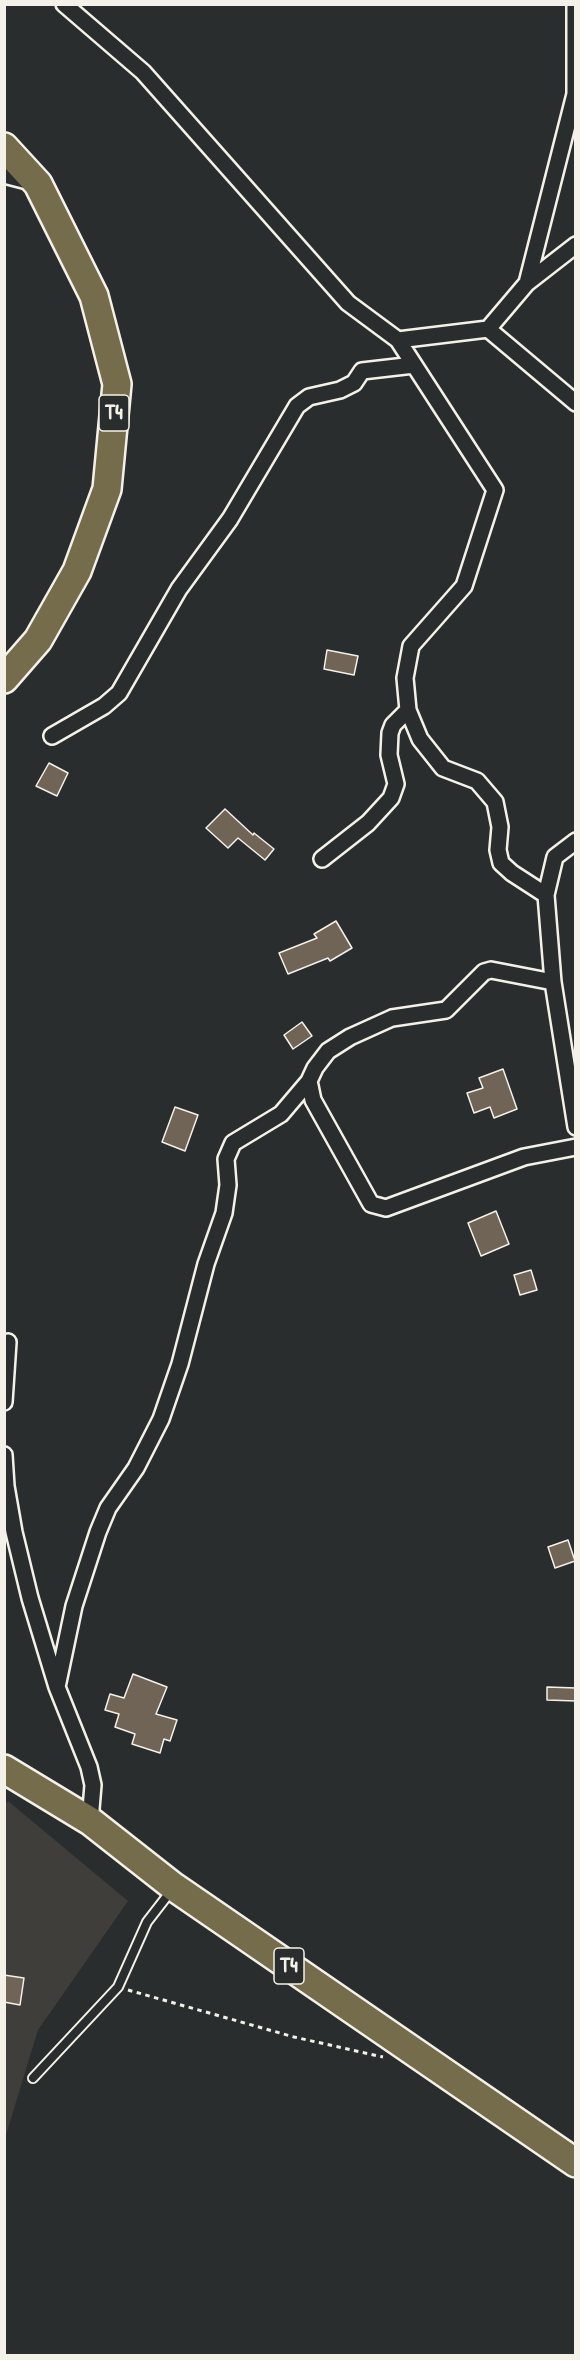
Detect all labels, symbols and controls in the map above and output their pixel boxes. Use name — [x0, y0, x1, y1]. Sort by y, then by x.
road number: T4 — [99, 395, 129, 431]
road number: T4 — [274, 1948, 304, 1984]

